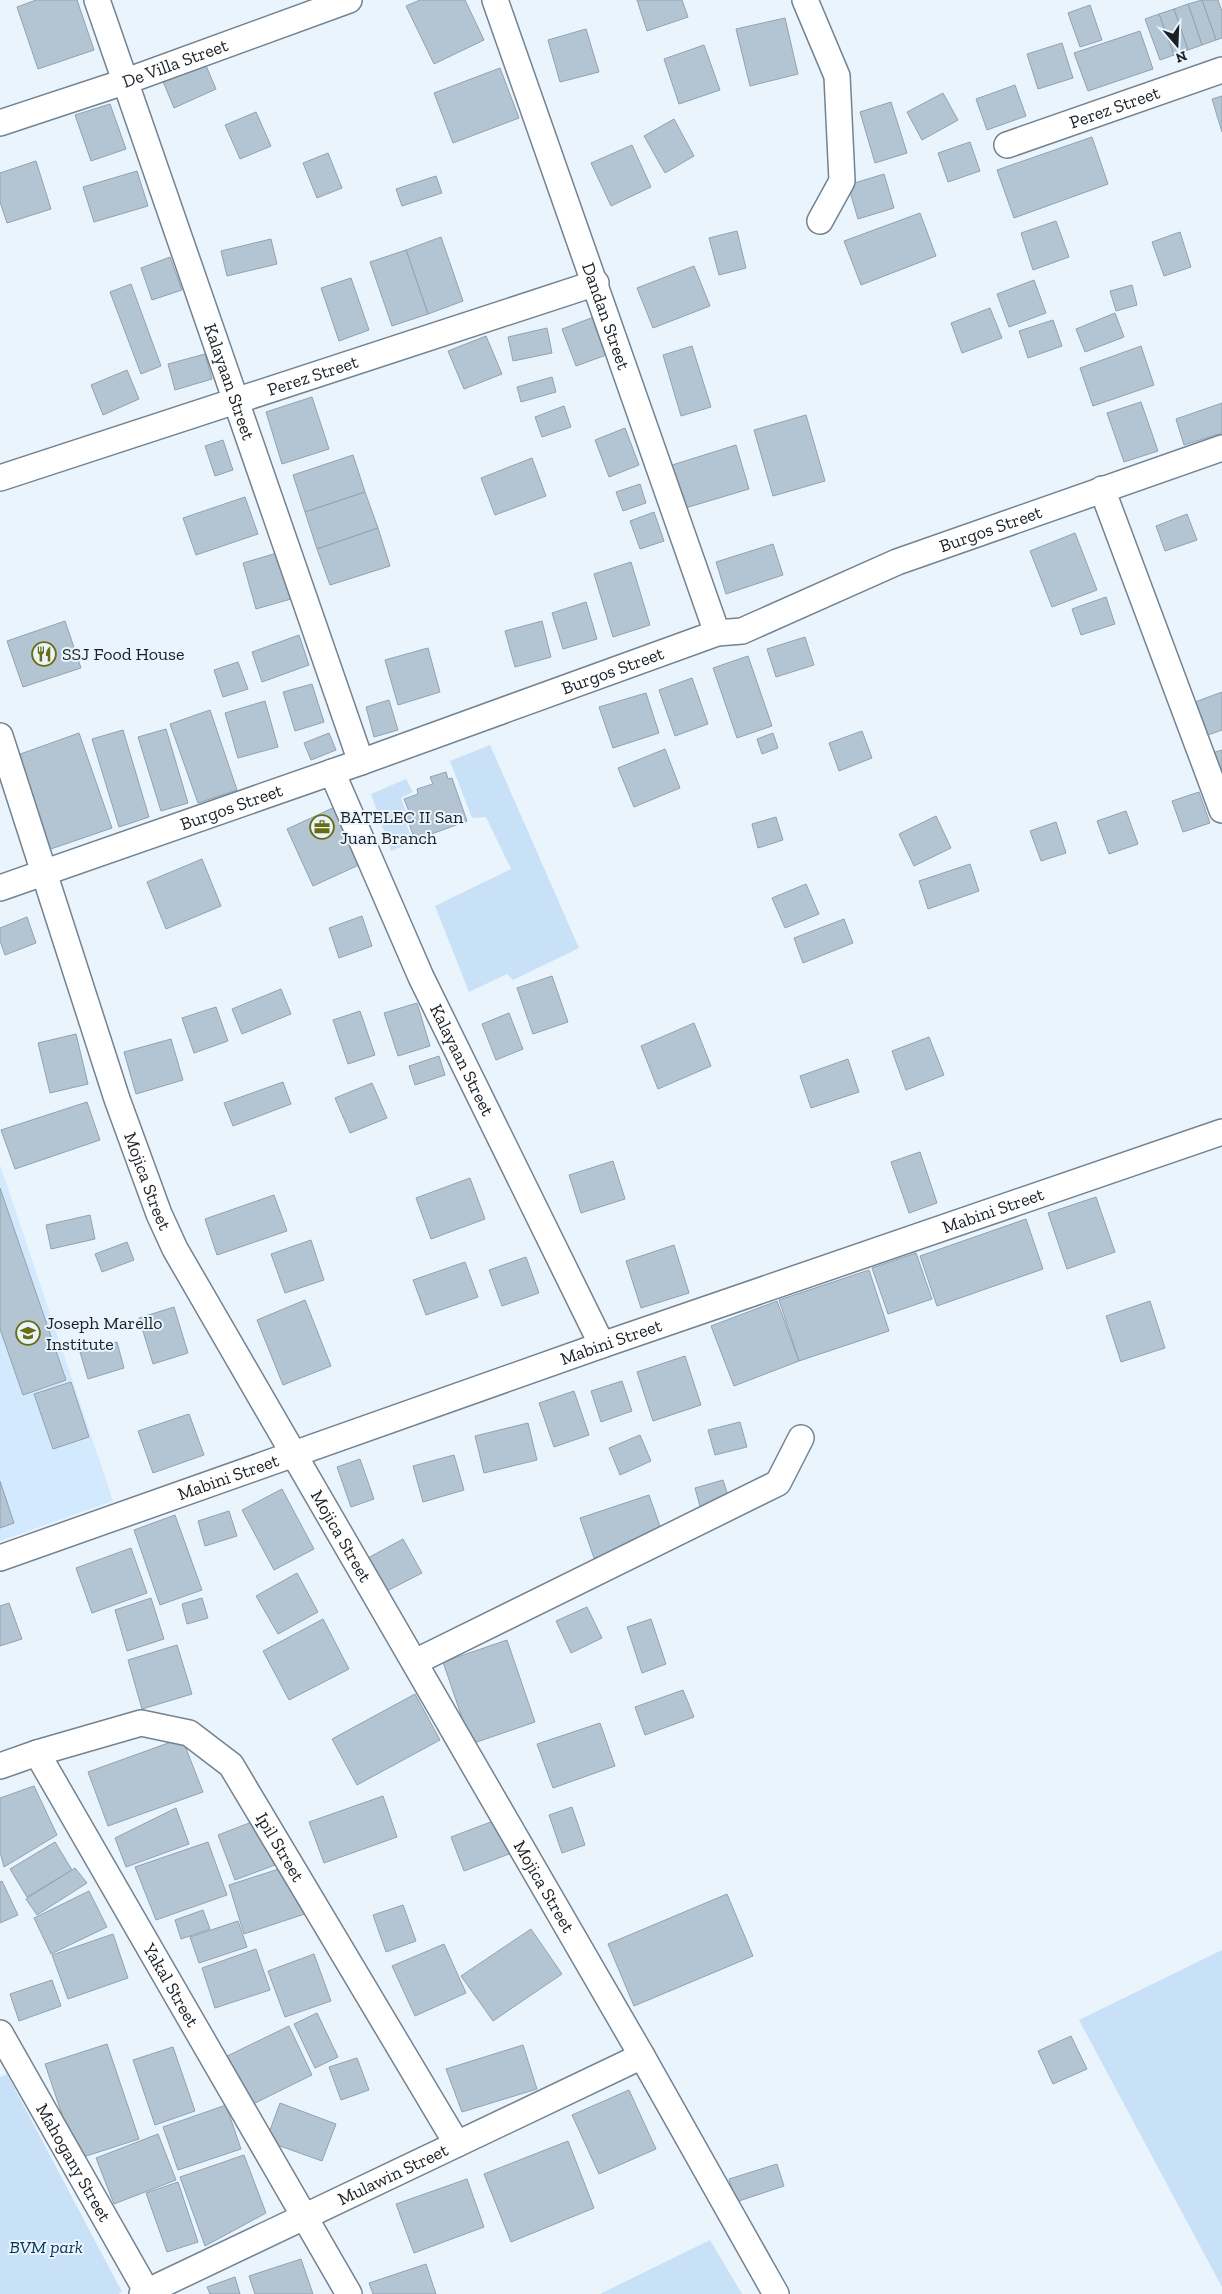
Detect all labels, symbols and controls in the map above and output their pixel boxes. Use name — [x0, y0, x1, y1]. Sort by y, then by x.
north arrow — [1152, 20, 1202, 70]
street label: De Villa Street — [119, 34, 231, 93]
text: N — [1173, 47, 1189, 67]
street label: Perez Street — [1066, 81, 1163, 133]
street label: Dandan Street — [577, 260, 635, 373]
street label: Kalayaan Street — [199, 321, 260, 443]
street label: Perez Street — [264, 350, 361, 401]
street label: Burgos Street — [936, 501, 1045, 557]
restaurant icon: SSJ Food House — [31, 641, 57, 667]
street label: Burgos Street — [559, 642, 667, 699]
place label: SSJ Food House — [62, 643, 184, 665]
street label: Burgos Street — [177, 779, 286, 835]
place label: BATELEC II San Juan Branch — [340, 806, 464, 849]
office icon: BATELEC II San Juan Branch — [309, 814, 335, 840]
street label: Kalayaan Street — [425, 1000, 499, 1120]
street label: Mojica Street — [119, 1129, 176, 1234]
street label: Mabini Street — [939, 1183, 1047, 1238]
place label: Joseph Marello Institute — [46, 1312, 162, 1355]
street label: Mabini Street — [557, 1314, 665, 1370]
school or university icon: Joseph Marello Institute — [15, 1320, 41, 1346]
street label: Mabini Street — [174, 1449, 282, 1505]
street label: Mojica Street — [306, 1486, 377, 1586]
street label: Ipil Street — [251, 1809, 309, 1886]
street label: Mojica Street — [509, 1837, 579, 1937]
street label: Yakal Street — [138, 1939, 204, 2031]
street label: Mahogany Street — [31, 2100, 116, 2226]
street label: Mulawin Street — [334, 2139, 452, 2210]
park label: BVM park — [9, 2236, 83, 2258]

